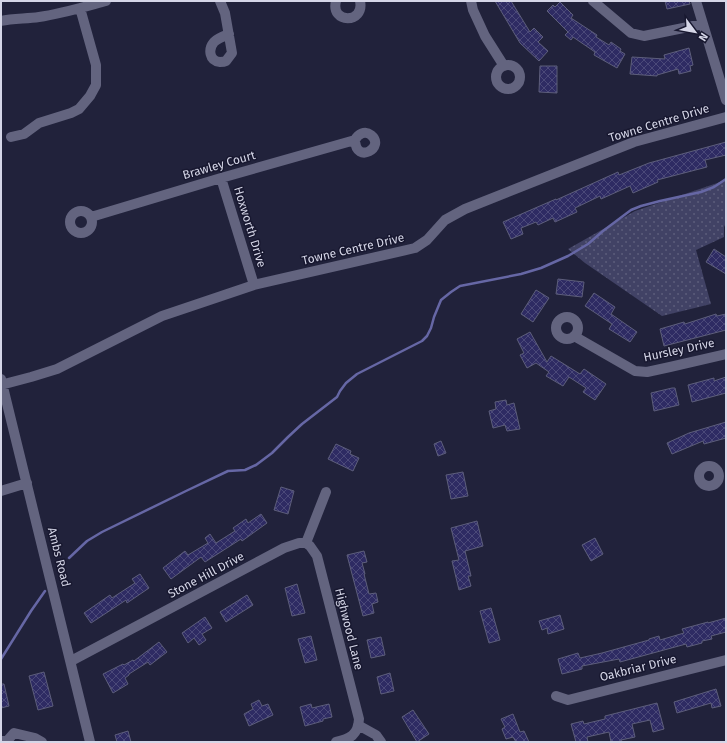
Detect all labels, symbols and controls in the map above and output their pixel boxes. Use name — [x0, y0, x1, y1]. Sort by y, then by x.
north arrow — [675, 12, 715, 52]
text: N — [696, 30, 711, 44]
street label: Towne Centre Drive — [607, 101, 711, 145]
street label: Brawley Court — [181, 148, 258, 182]
street label: Hoxworth Drive — [231, 185, 269, 269]
street label: Towne Centre Drive — [301, 230, 405, 268]
street label: Hursley Drive — [642, 336, 716, 364]
street label: Ambs Road — [45, 526, 73, 588]
street label: Stone Hill Drive — [165, 549, 247, 601]
street label: Highwood Lane — [332, 587, 366, 671]
street label: Oakbriar Drive — [598, 652, 678, 684]

